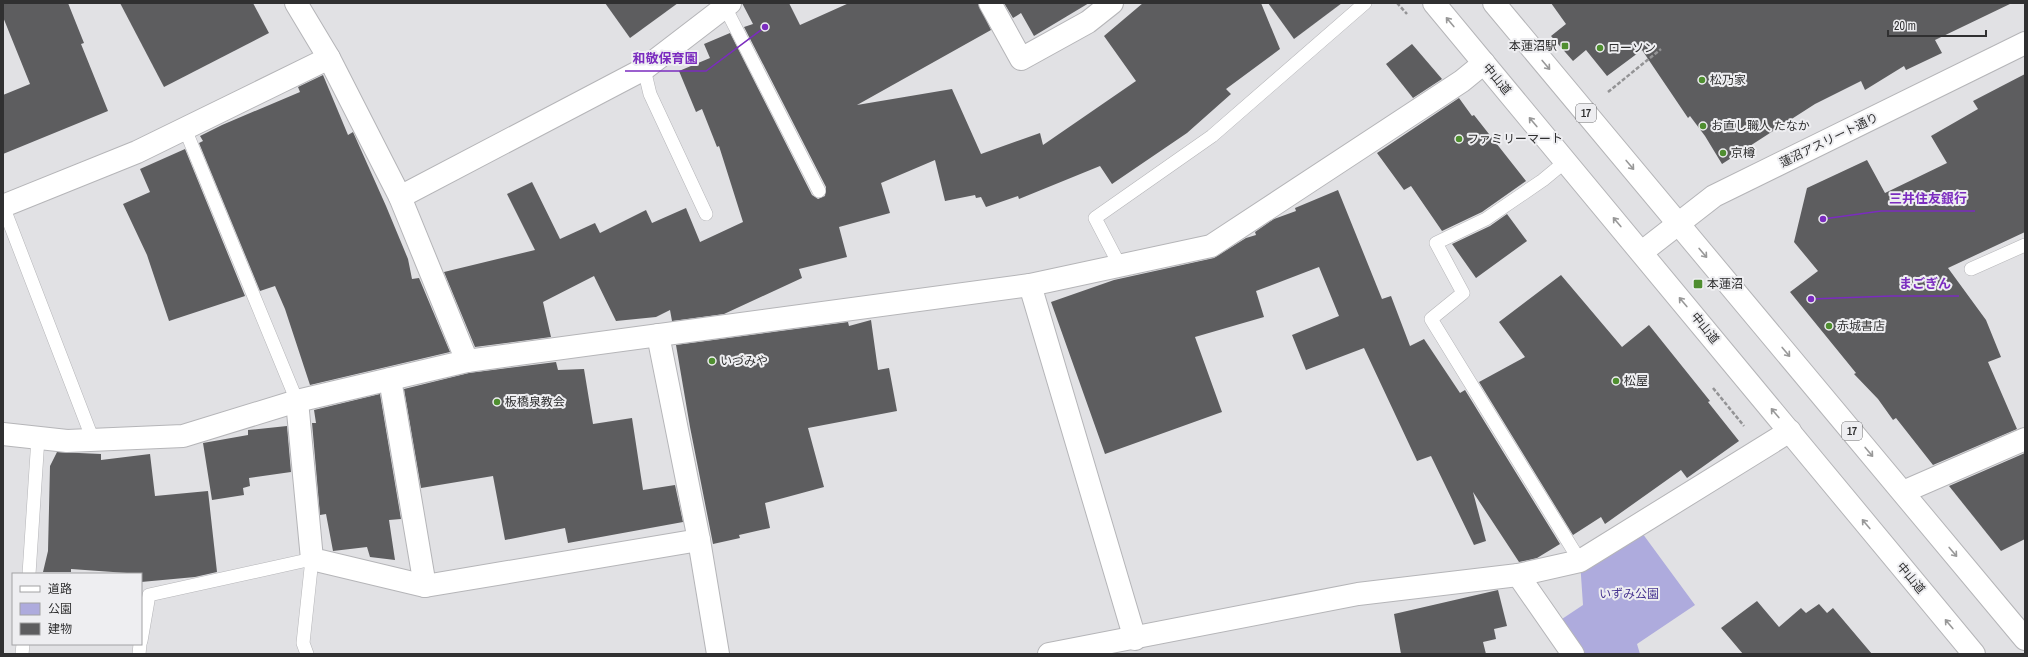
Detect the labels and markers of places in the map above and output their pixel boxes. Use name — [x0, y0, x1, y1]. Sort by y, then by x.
place label: 本蓮沼駅 — [1509, 38, 1557, 54]
place label: ローソン — [1608, 40, 1656, 56]
marker: 本蓮沼駅 — [1560, 41, 1570, 51]
marker: ローソン — [1595, 43, 1605, 53]
callout: 和敬保育園 — [625, 46, 706, 71]
place label: 松乃家 — [1710, 72, 1746, 88]
marker: 松乃家 — [1697, 75, 1707, 85]
place label: お直し職人 たなか — [1711, 118, 1810, 134]
marker: お直し職人 たなか — [1698, 121, 1708, 131]
place label: ファミリーマート — [1467, 131, 1563, 147]
marker: ファミリーマート — [1454, 134, 1464, 144]
place label: 京樽 — [1731, 145, 1755, 161]
marker: 京樽 — [1718, 148, 1728, 158]
callout: 三井住友銀行 — [1881, 186, 1975, 211]
callout: まごぎん — [1891, 271, 1959, 296]
place label: 本蓮沼 — [1707, 276, 1743, 292]
marker: 本蓮沼 — [1692, 278, 1704, 290]
place label: 赤城書店 — [1837, 318, 1885, 334]
marker: 赤城書店 — [1824, 321, 1834, 331]
place label: いづみや — [720, 353, 768, 369]
marker: いづみや — [707, 356, 717, 366]
place label: 松屋 — [1624, 373, 1648, 389]
marker: 松屋 — [1611, 376, 1621, 386]
place label: 板橋泉教会 — [505, 394, 565, 410]
marker: 板橋泉教会 — [492, 397, 502, 407]

